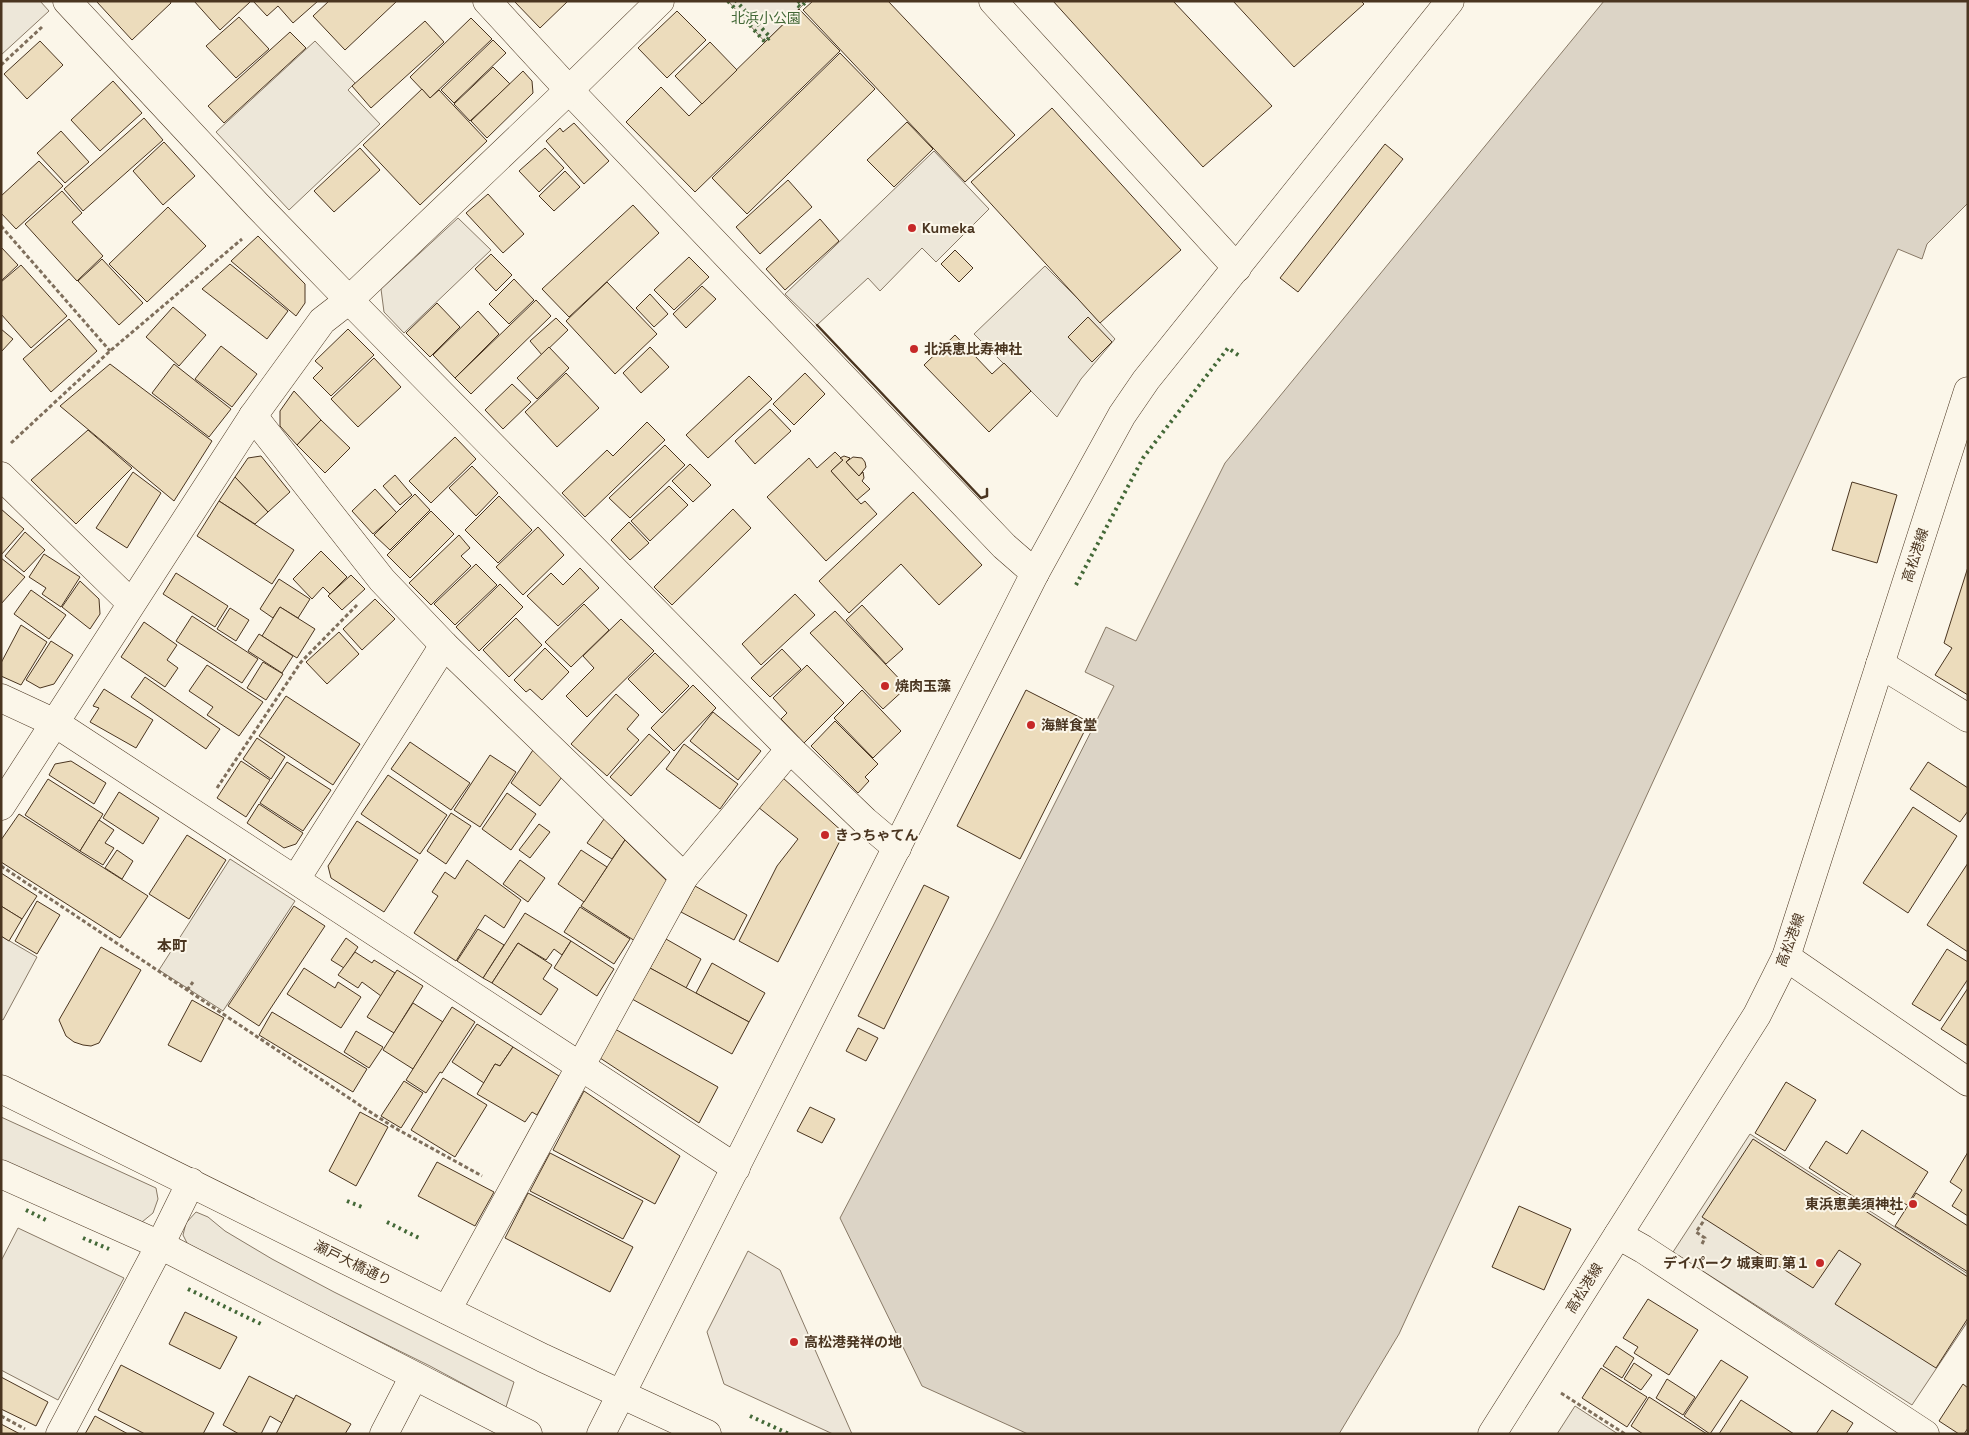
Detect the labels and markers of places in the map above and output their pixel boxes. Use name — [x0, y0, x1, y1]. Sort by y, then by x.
place label: Kumeka — [922, 219, 975, 237]
marker: Kumeka — [906, 222, 918, 234]
place label: 北浜恵比寿神社 — [924, 340, 1022, 358]
marker: 北浜恵比寿神社 — [908, 343, 920, 355]
place label: 焼肉玉藻 — [895, 677, 951, 695]
marker: 焼肉玉藻 — [879, 680, 891, 692]
place label: 海鮮食堂 — [1041, 716, 1097, 734]
marker: 海鮮食堂 — [1025, 719, 1037, 731]
place label: きっちゃてん — [835, 826, 918, 844]
marker: きっちゃてん — [819, 829, 831, 841]
place label: 東浜恵美須神社 — [1805, 1195, 1903, 1213]
marker: 東浜恵美須神社 — [1907, 1198, 1919, 1210]
place label: デイパーク 城東町 第１ — [1663, 1254, 1810, 1272]
marker: デイパーク 城東町 第１ — [1814, 1257, 1826, 1269]
place label: 高松港発祥の地 — [804, 1333, 902, 1351]
marker: 高松港発祥の地 — [788, 1336, 800, 1348]

